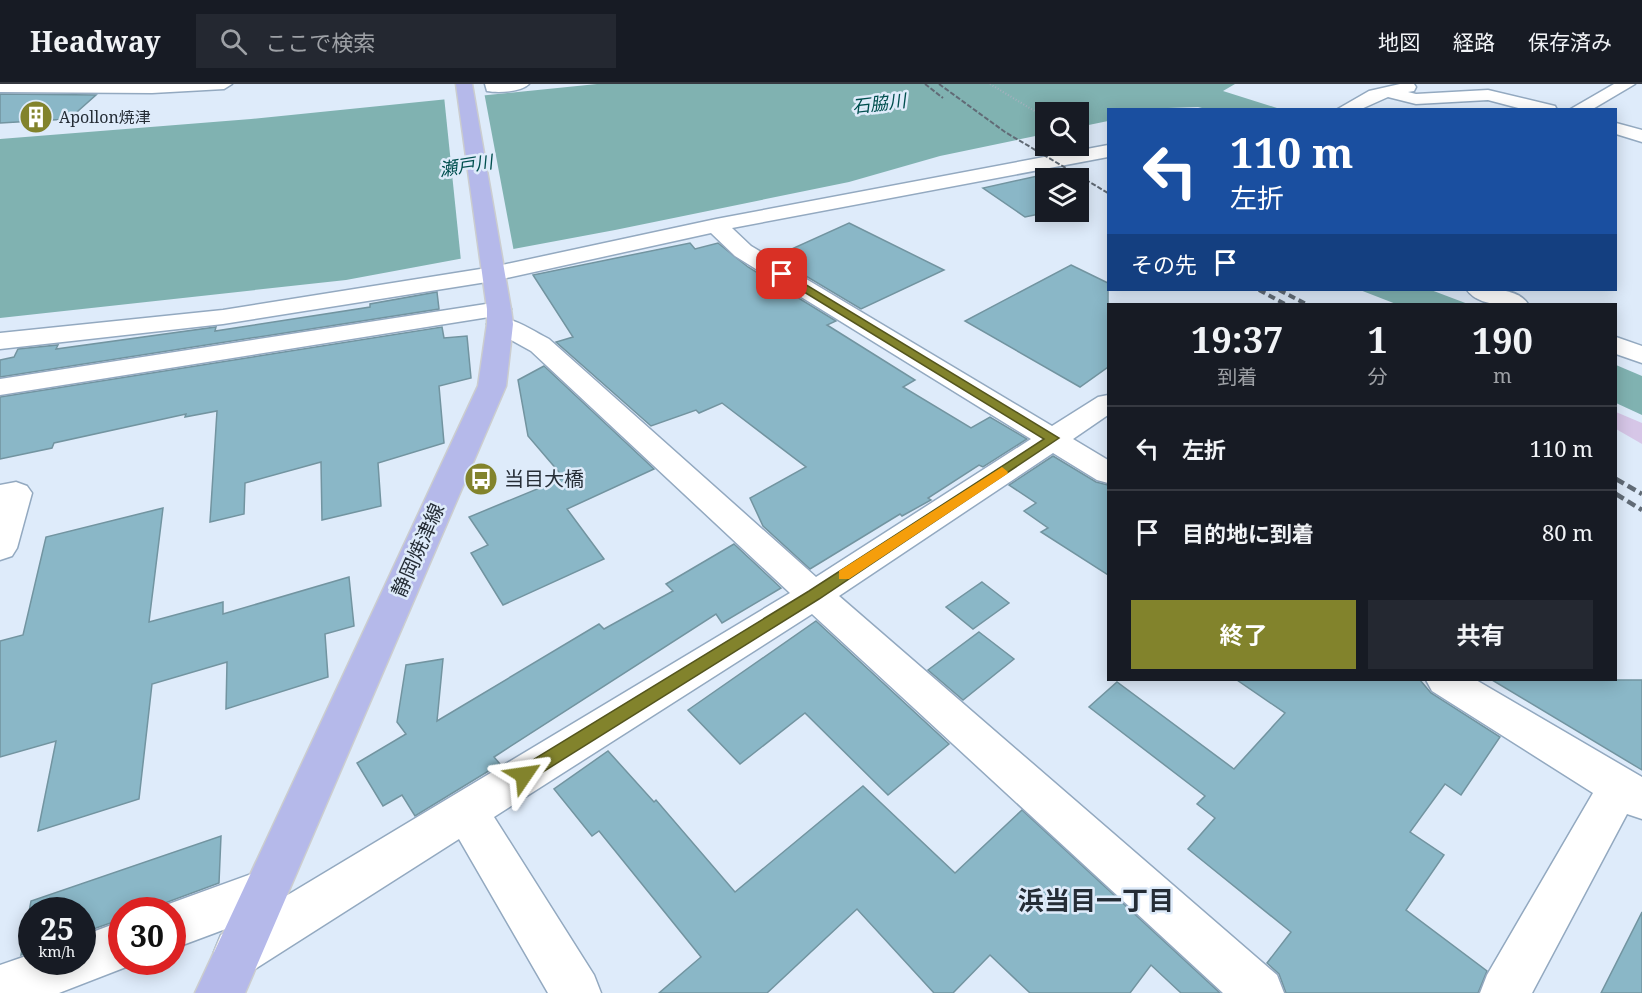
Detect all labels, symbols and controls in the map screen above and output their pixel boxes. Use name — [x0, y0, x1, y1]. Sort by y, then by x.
search box — [196, 14, 616, 68]
text: Headway — [30, 22, 160, 60]
icon: search — [217, 25, 250, 58]
text: ここで検索 — [265, 27, 375, 57]
text: 地図 — [1378, 28, 1420, 56]
text: 経路 — [1453, 28, 1495, 56]
text: 保存済み — [1528, 28, 1612, 56]
water label: 石脇川 — [851, 88, 909, 118]
building icon: Apollon焼津 — [18, 99, 54, 135]
map controls — [1035, 102, 1089, 222]
button: search — [1035, 102, 1089, 156]
place label: Apollon焼津 — [59, 106, 151, 128]
text: 110 m — [1230, 123, 1354, 180]
icon: left — [1131, 132, 1209, 210]
water label: 瀬戸川 — [437, 149, 496, 181]
button: layers — [1035, 168, 1089, 222]
text: 左折 — [1230, 179, 1284, 216]
icon: arrive — [1209, 246, 1242, 279]
pin — [756, 248, 807, 299]
text: その先 — [1131, 249, 1197, 279]
icon: arrive — [765, 257, 798, 290]
text: 19:37 — [1191, 315, 1283, 364]
text: 1 — [1367, 315, 1388, 364]
text: 190 — [1472, 316, 1533, 365]
text: m — [1493, 362, 1512, 389]
text: 到着 — [1217, 363, 1257, 390]
text: 分 — [1368, 363, 1388, 390]
icon: left — [1131, 432, 1164, 465]
text: 110 m — [1530, 433, 1593, 463]
text: 左折 — [1182, 434, 1226, 464]
bus stop icon: 当目大橋 — [463, 461, 499, 497]
place label: 当目大橋 — [504, 465, 584, 492]
street label: 静岡焼津線 — [385, 499, 450, 601]
icon: arrive — [1131, 516, 1164, 549]
text: 80 m — [1542, 517, 1593, 547]
text: 目的地に到着 — [1182, 518, 1314, 548]
button: 終了 — [1131, 600, 1356, 669]
button: 共有 — [1368, 600, 1593, 669]
position arrow — [492, 743, 556, 807]
district label: 浜当目一丁目 — [1018, 882, 1174, 918]
speed limit sign: 30 — [108, 897, 186, 975]
text: 25 — [40, 908, 74, 949]
text: km/h — [39, 941, 75, 961]

